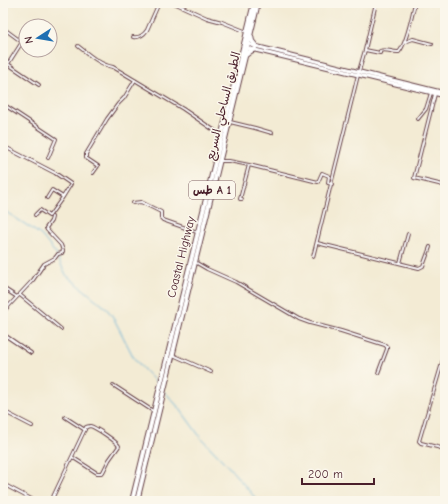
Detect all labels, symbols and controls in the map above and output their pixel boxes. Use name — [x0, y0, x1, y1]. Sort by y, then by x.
north arrow — [18, 18, 58, 58]
text: N — [22, 35, 36, 45]
street label: الطريق الساحلي السريع — [203, 50, 247, 163]
road number: طس A 1 — [189, 181, 235, 199]
street label: Coastal Highway — [164, 214, 198, 299]
scale bar — [302, 460, 374, 486]
text: 200 m — [308, 467, 343, 481]

